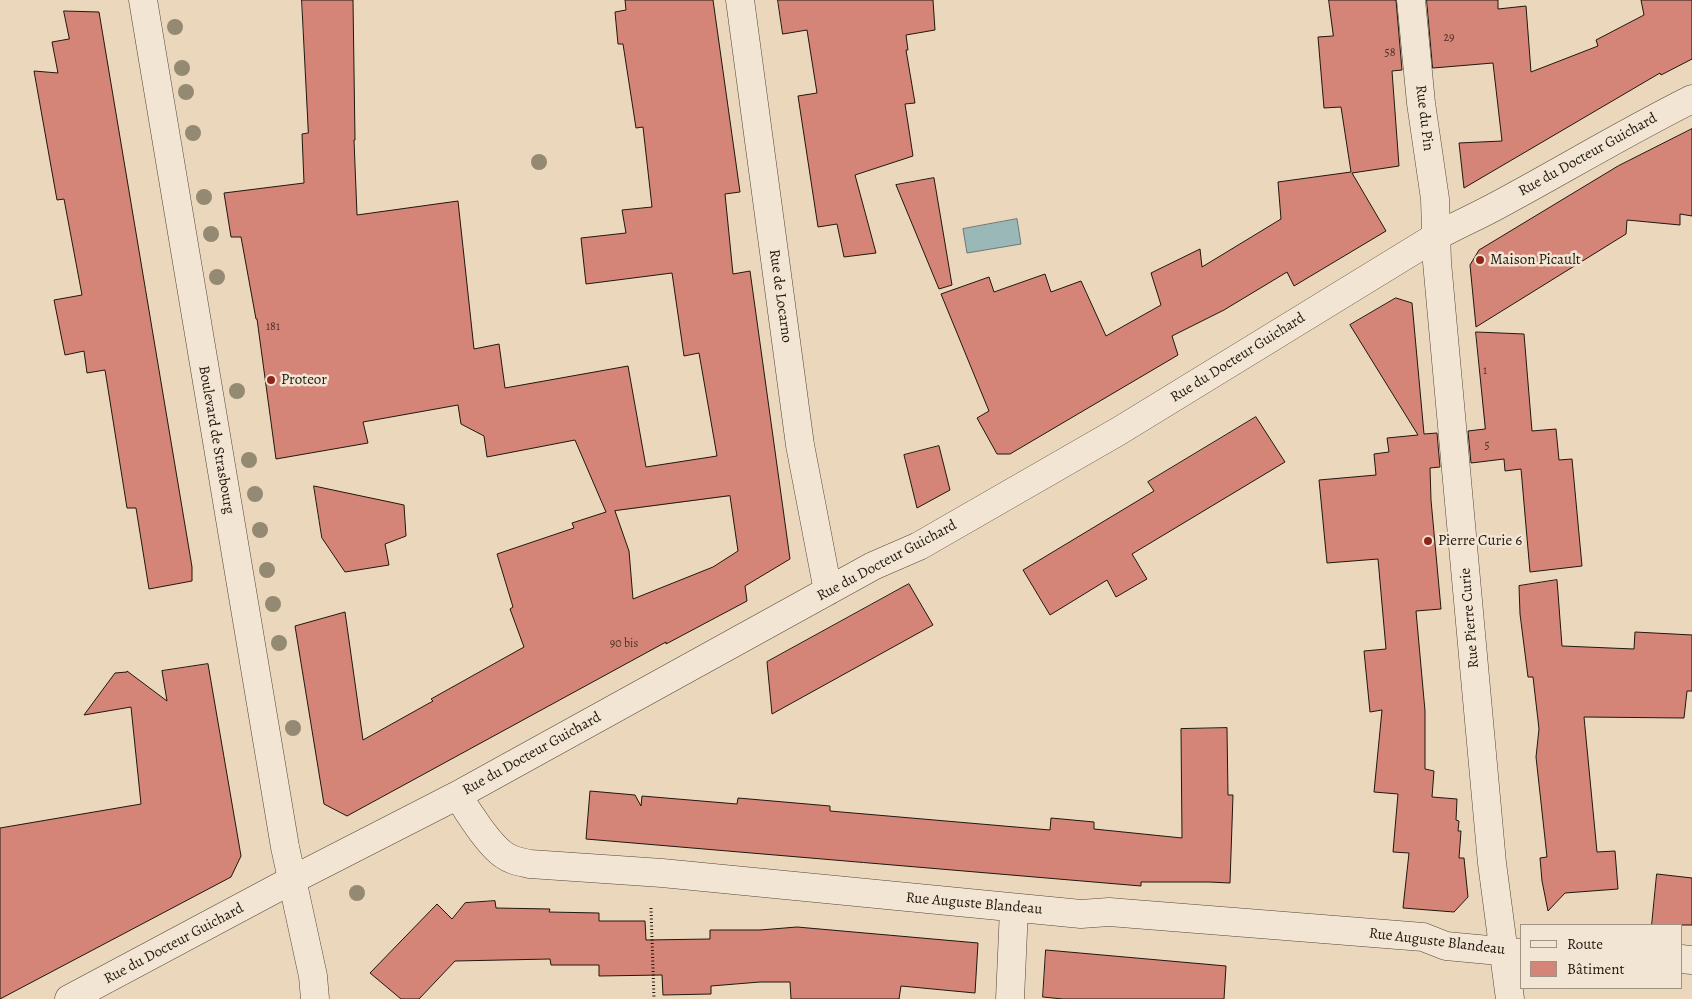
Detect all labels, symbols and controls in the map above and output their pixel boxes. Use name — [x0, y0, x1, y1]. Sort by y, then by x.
house number: 29 — [1443, 31, 1455, 45]
house number: 58 — [1385, 46, 1395, 60]
street label: Rue du Pin — [1411, 84, 1437, 152]
street label: Rue du Docteur Guichard — [1516, 109, 1660, 201]
street label: Rue de Locarno — [765, 248, 795, 344]
place label: Maison Picault — [1490, 251, 1581, 269]
marker: Maison Picault — [1474, 254, 1486, 266]
street label: Rue du Docteur Guichard — [1167, 309, 1309, 407]
house number: 181 — [266, 320, 280, 334]
street label: Boulevard de Strasbourg — [194, 364, 238, 516]
house number: 1 — [1483, 364, 1487, 378]
place label: Proteor — [281, 371, 327, 389]
marker: Proteor — [265, 374, 277, 386]
house number: 5 — [1484, 439, 1490, 453]
street label: Rue du Docteur Guichard — [814, 517, 960, 605]
place label: Pierre Curie 6 — [1438, 532, 1522, 550]
marker: Pierre Curie 6 — [1422, 535, 1434, 547]
street label: Rue Pierre Curie — [1457, 567, 1483, 669]
house number: 90 bis — [610, 637, 638, 651]
street label: Rue du Docteur Guichard — [460, 708, 604, 800]
street label: Rue Auguste Blandeau — [905, 889, 1043, 919]
street label: Rue du Docteur Guichard — [101, 900, 247, 988]
legend — [1520, 924, 1682, 989]
street label: Rue Auguste Blandeau — [1368, 925, 1506, 959]
text: Route — [1567, 934, 1603, 954]
text: Bâtiment — [1567, 959, 1625, 979]

